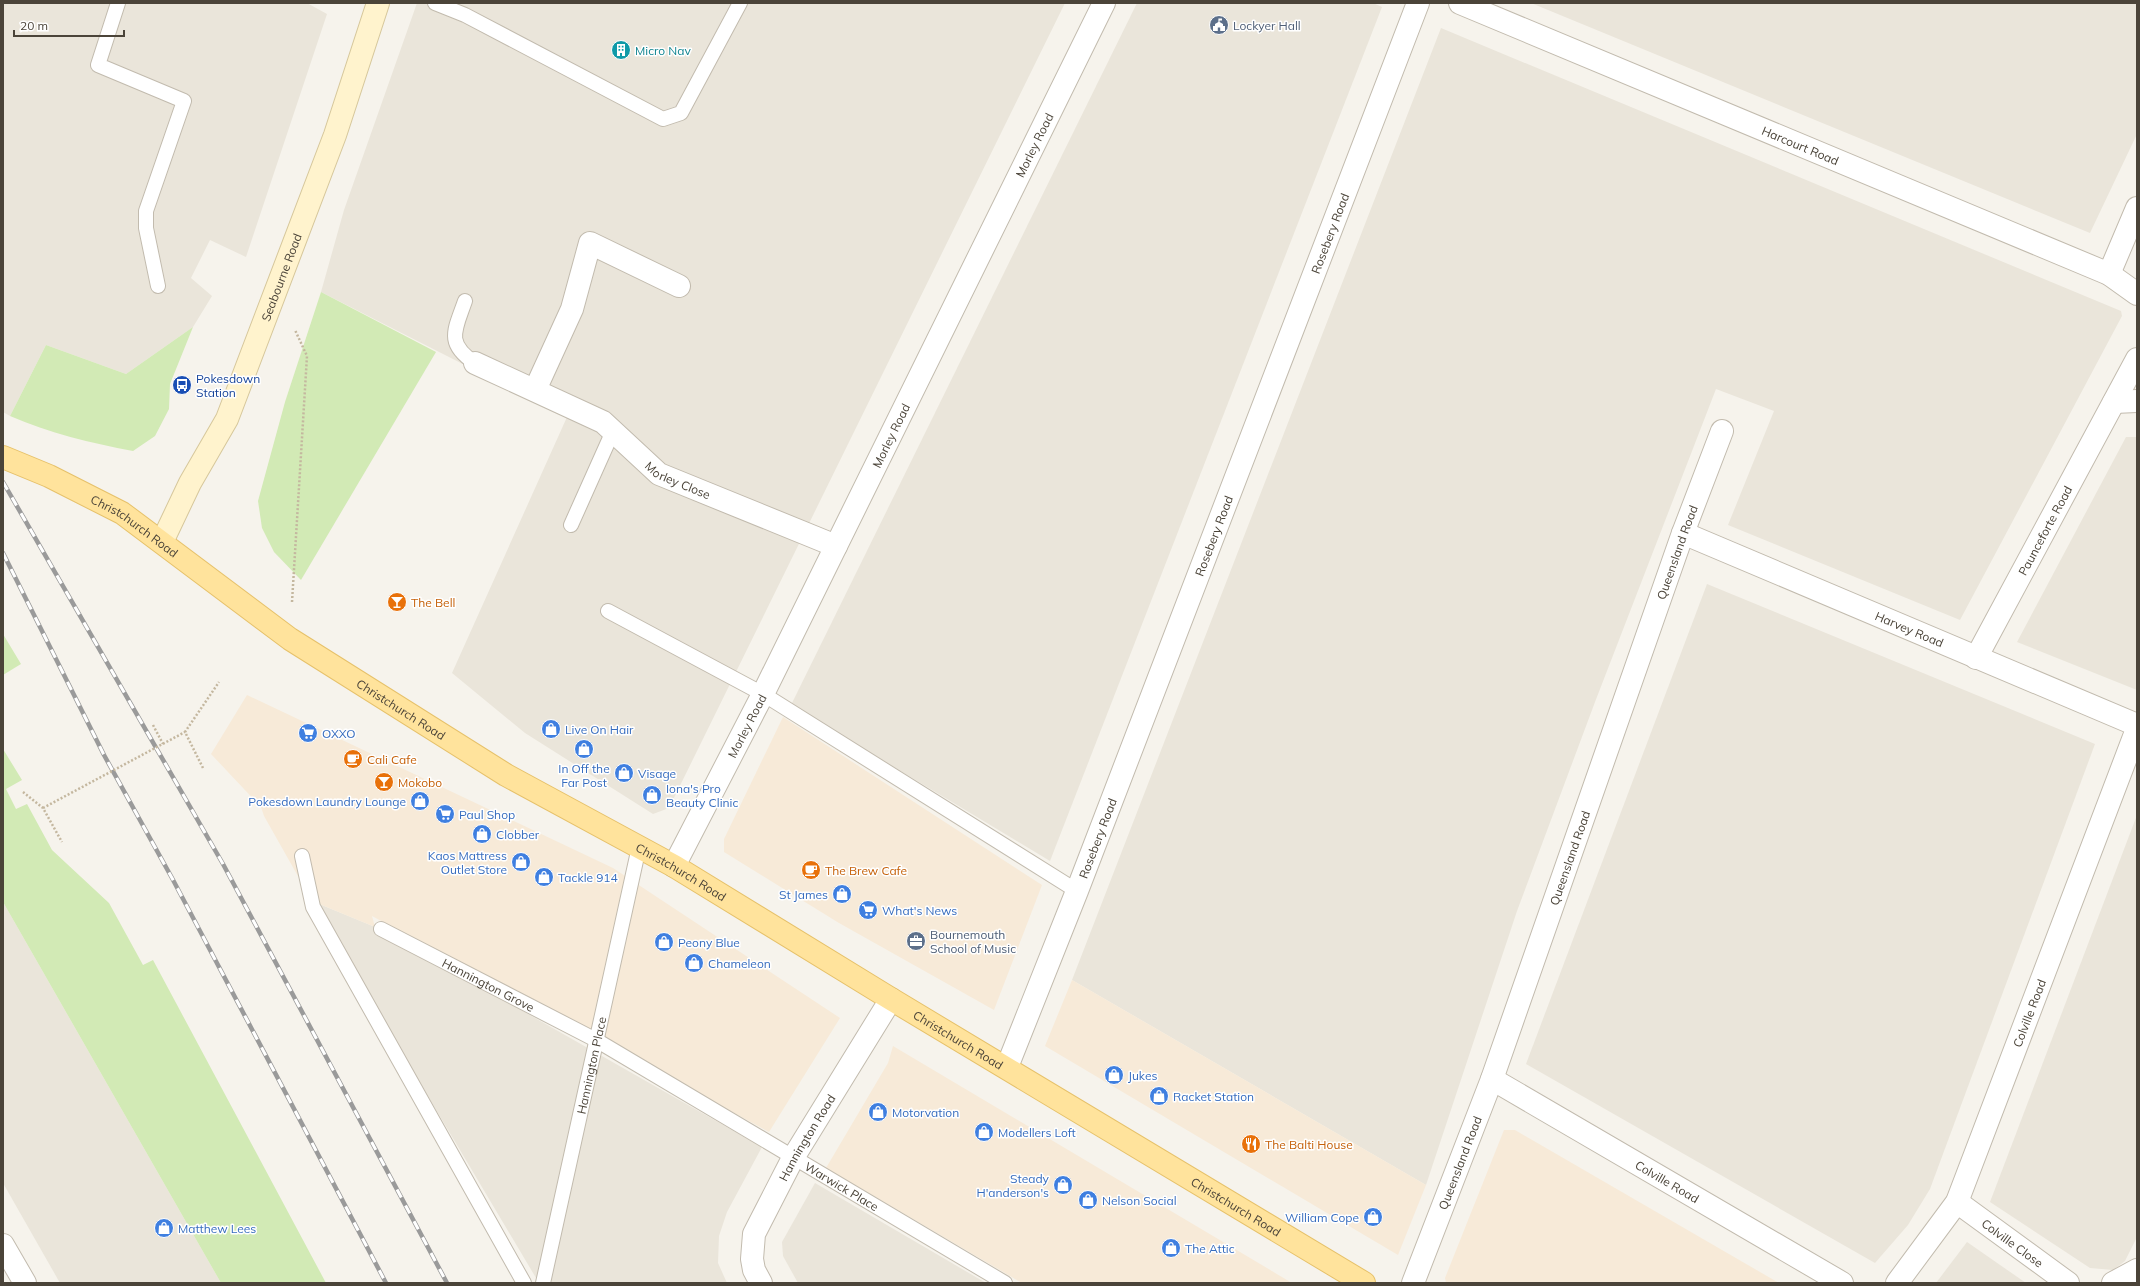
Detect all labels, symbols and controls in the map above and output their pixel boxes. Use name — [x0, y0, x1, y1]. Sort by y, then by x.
scale bar — [14, 12, 124, 38]
public building icon: Lockyer Hall — [1208, 14, 1230, 36]
text: 20 m — [20, 18, 48, 33]
place label: Lockyer Hall — [1233, 18, 1301, 33]
building icon: Micro Nav — [610, 39, 632, 61]
place label: Micro Nav — [635, 43, 691, 58]
street label: Morley Road — [1012, 110, 1056, 179]
street label: Harcourt Road — [1760, 123, 1841, 168]
street label: Rosebery Road — [1307, 191, 1352, 276]
street label: Seabourne Road — [257, 231, 304, 323]
place label: Pokesdown Station — [196, 371, 260, 400]
bus stop icon: Pokesdown Station — [171, 374, 193, 396]
street label: Morley Road — [868, 401, 913, 470]
street label: Morley Close — [642, 458, 713, 502]
street label: Paunceforte Road — [2014, 483, 2075, 578]
street label: Christchurch Road — [88, 491, 181, 560]
street label: Rosebery Road — [1191, 493, 1236, 578]
street label: Queensland Road — [1653, 503, 1700, 601]
bar icon: The Bell — [386, 591, 408, 613]
place label: The Bell — [411, 595, 455, 610]
street label: Harvey Road — [1873, 608, 1946, 650]
street label: Christchurch Road — [354, 675, 448, 743]
street label: Morley Road — [724, 691, 769, 760]
shop icon: Live On Hair — [540, 718, 562, 740]
supermarket icon: OXXO — [297, 722, 319, 744]
place label: Live On Hair — [565, 722, 634, 737]
place label: OXXO — [322, 726, 356, 741]
shop icon: In Off the Far Post — [573, 738, 595, 760]
cafe icon: Cali Cafe — [342, 748, 364, 770]
place label: Cali Cafe — [367, 752, 417, 767]
place label: In Off the Far Post — [558, 761, 610, 790]
shop icon: Visage — [613, 762, 635, 784]
place label: Visage — [638, 766, 676, 781]
bar icon: Mokobo — [373, 771, 395, 793]
place label: Mokobo — [398, 775, 442, 790]
place label: Iona's Pro Beauty Clinic — [666, 781, 738, 810]
shop icon: Iona's Pro Beauty Clinic — [641, 784, 663, 806]
shop icon: Pokesdown Laundry Lounge — [409, 790, 431, 812]
place label: Pokesdown Laundry Lounge — [248, 794, 406, 809]
street label: Rosebery Road — [1075, 796, 1120, 880]
supermarket icon: Paul Shop — [434, 803, 456, 825]
place label: Paul Shop — [459, 807, 515, 822]
street label: Queensland Road — [1546, 809, 1593, 907]
shop icon: Clobber — [471, 823, 493, 845]
place label: Clobber — [496, 827, 540, 842]
street label: Christchurch Road — [633, 839, 729, 904]
place label: Kaos Mattress Outlet Store — [428, 848, 507, 877]
shop icon: Kaos Mattress Outlet Store — [510, 851, 532, 873]
cafe icon: The Brew Cafe — [800, 859, 822, 881]
place label: The Brew Cafe — [825, 863, 907, 878]
shop icon: Tackle 914 — [533, 866, 555, 888]
place label: Tackle 914 — [558, 870, 618, 885]
shop icon: St James — [831, 883, 853, 905]
place label: St James — [779, 887, 828, 902]
supermarket icon: What's News — [857, 899, 879, 921]
place label: What's News — [882, 903, 957, 918]
place label: Bournemouth School of Music — [930, 927, 1016, 956]
office icon: Bournemouth School of Music — [905, 930, 927, 952]
shop icon: Peony Blue — [653, 931, 675, 953]
place label: Peony Blue — [678, 935, 740, 950]
shop icon: Chameleon — [683, 952, 705, 974]
street label: Hannington Grove — [440, 955, 537, 1014]
place label: Chameleon — [708, 956, 771, 971]
street label: Colville Road — [2009, 977, 2049, 1049]
street label: Christchurch Road — [911, 1007, 1006, 1072]
street label: Hannington Place — [573, 1015, 609, 1115]
shop icon: Jukes — [1103, 1064, 1125, 1086]
place label: Jukes — [1128, 1068, 1157, 1083]
shop icon: Racket Station — [1148, 1085, 1170, 1107]
place label: Racket Station — [1173, 1089, 1254, 1104]
street label: Hannington Road — [775, 1091, 838, 1183]
shop icon: Motorvation — [867, 1101, 889, 1123]
place label: Motorvation — [892, 1105, 959, 1120]
street label: Queensland Road — [1435, 1114, 1484, 1212]
shop icon: Modellers Loft — [973, 1121, 995, 1143]
place label: Modellers Loft — [998, 1125, 1076, 1140]
restaurant icon: The Balti House — [1240, 1133, 1262, 1155]
place label: The Balti House — [1265, 1137, 1353, 1152]
street label: Colville Road — [1633, 1157, 1702, 1206]
street label: Warwick Place — [802, 1158, 882, 1214]
place label: Steady H'anderson's — [976, 1171, 1050, 1200]
street label: Christchurch Road — [1188, 1173, 1284, 1239]
shop icon: Steady H'anderson's — [1052, 1174, 1074, 1196]
shop icon: Nelson Social — [1077, 1189, 1099, 1211]
place label: Nelson Social — [1102, 1193, 1177, 1208]
shop icon: William Cope — [1362, 1206, 1384, 1228]
place label: William Cope — [1285, 1210, 1359, 1225]
street label: Colville Close — [1979, 1215, 2046, 1270]
shop icon: Matthew Lees — [153, 1217, 175, 1239]
place label: Matthew Lees — [178, 1221, 256, 1236]
shop icon: The Attic — [1160, 1237, 1182, 1259]
place label: The Attic — [1185, 1241, 1235, 1256]

